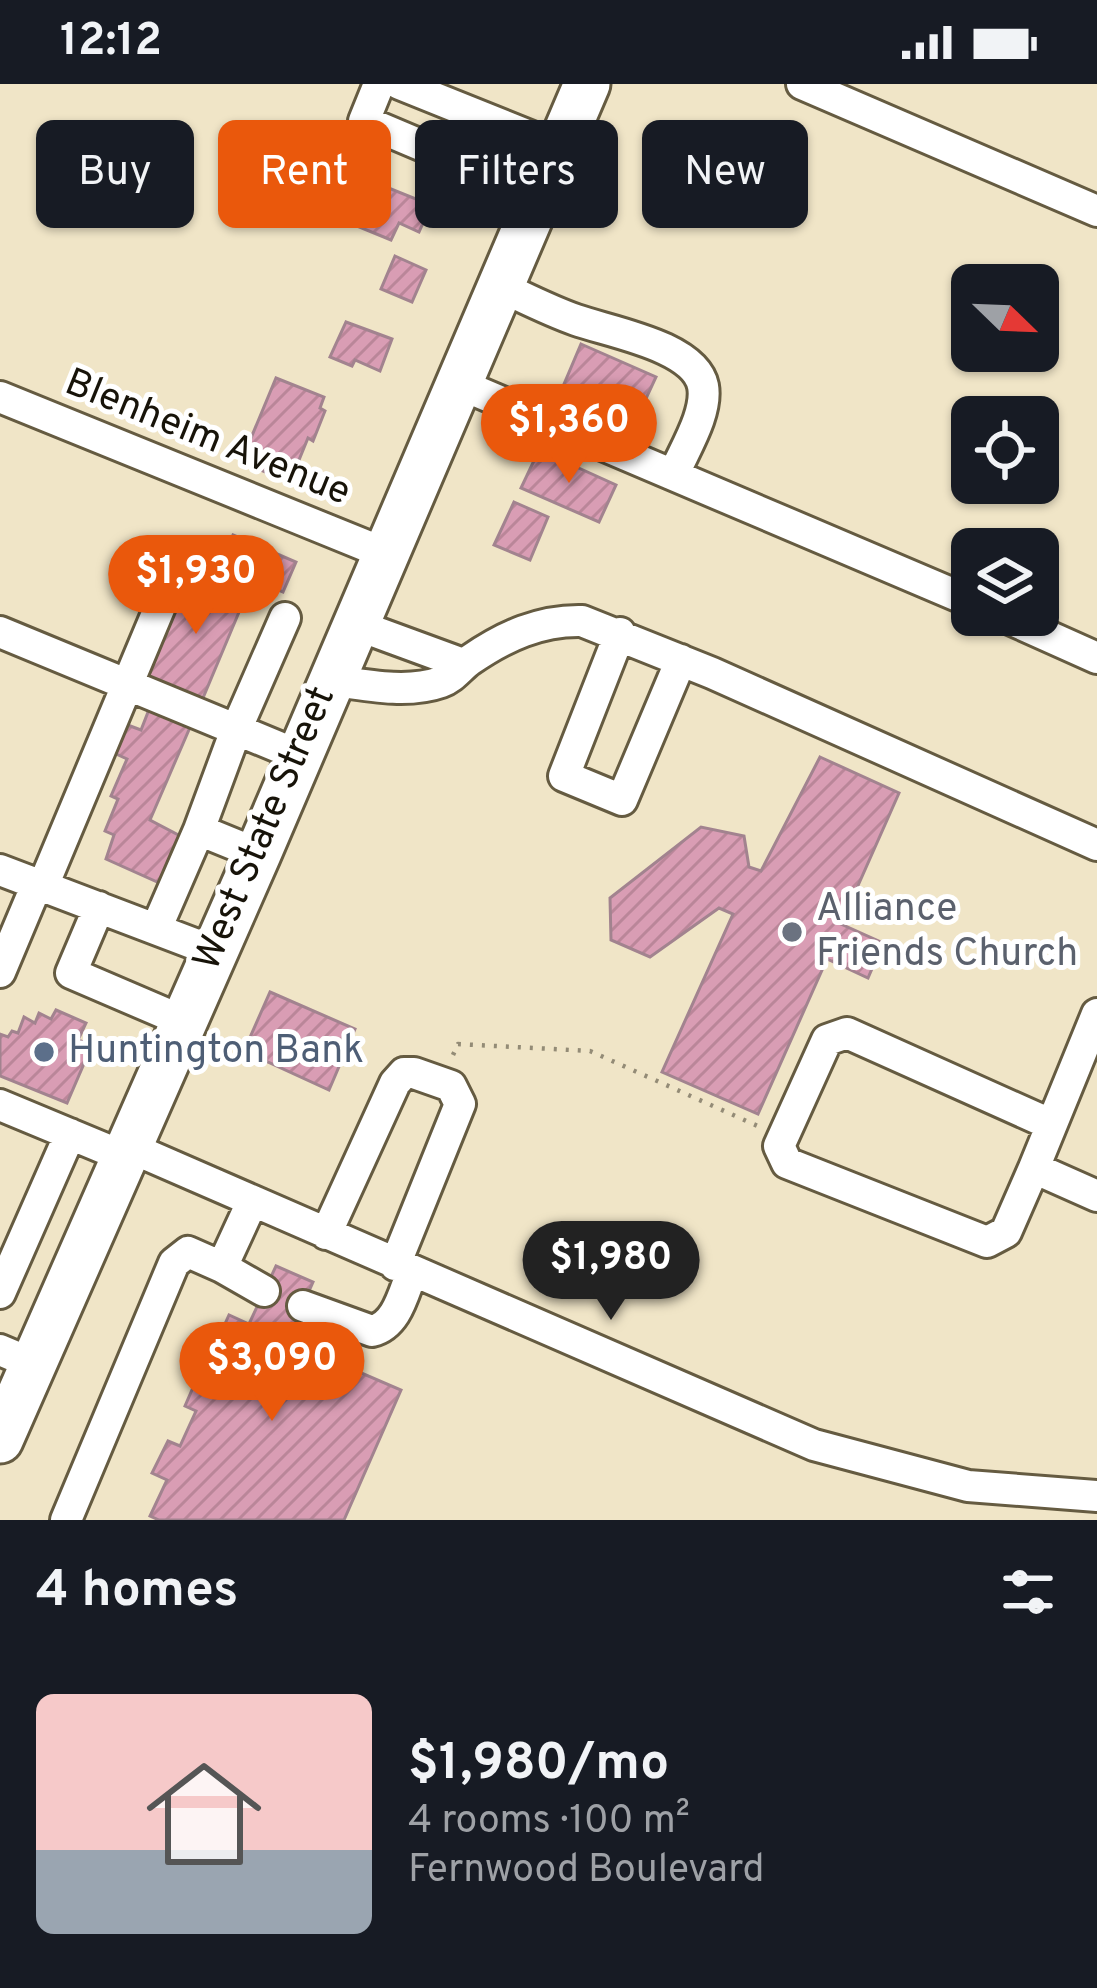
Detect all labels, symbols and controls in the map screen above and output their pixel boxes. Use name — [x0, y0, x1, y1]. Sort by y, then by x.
text: 12:12 — [60, 14, 162, 71]
chip: Buy — [36, 120, 194, 228]
chip: Rent — [218, 120, 391, 228]
chip: Filters — [415, 120, 618, 228]
chip: New — [642, 120, 808, 228]
north arrow — [951, 264, 1059, 372]
map controls — [951, 264, 1059, 636]
street label: Blenheim Avenue — [57, 359, 357, 519]
pin: $1,360 — [471, 384, 667, 486]
button: locate — [951, 396, 1059, 504]
text: $1,360 — [508, 398, 630, 447]
button: layers — [951, 528, 1059, 636]
pin: $1,930 — [98, 535, 294, 637]
text: $1,930 — [135, 549, 257, 598]
street label: West State Street — [184, 680, 348, 978]
place label: Alliance Friends Church — [816, 886, 1078, 980]
marker: Alliance Friends Church — [779, 919, 805, 945]
place label: Huntington Bank — [68, 1028, 364, 1077]
marker: Huntington Bank — [31, 1039, 57, 1065]
pin: $1,980 — [513, 1221, 709, 1323]
text: $1,980 — [550, 1235, 672, 1284]
pin: $3,090 — [174, 1322, 370, 1424]
text: $3,090 — [206, 1336, 338, 1385]
icon: filters — [995, 1559, 1061, 1625]
text: 4 homes — [36, 1560, 238, 1625]
text: $1,980/mo — [408, 1733, 669, 1798]
icon: home — [132, 1742, 276, 1886]
text: 4 rooms · 100 m² — [408, 1798, 690, 1847]
text: Fernwood Boulevard — [408, 1847, 764, 1896]

